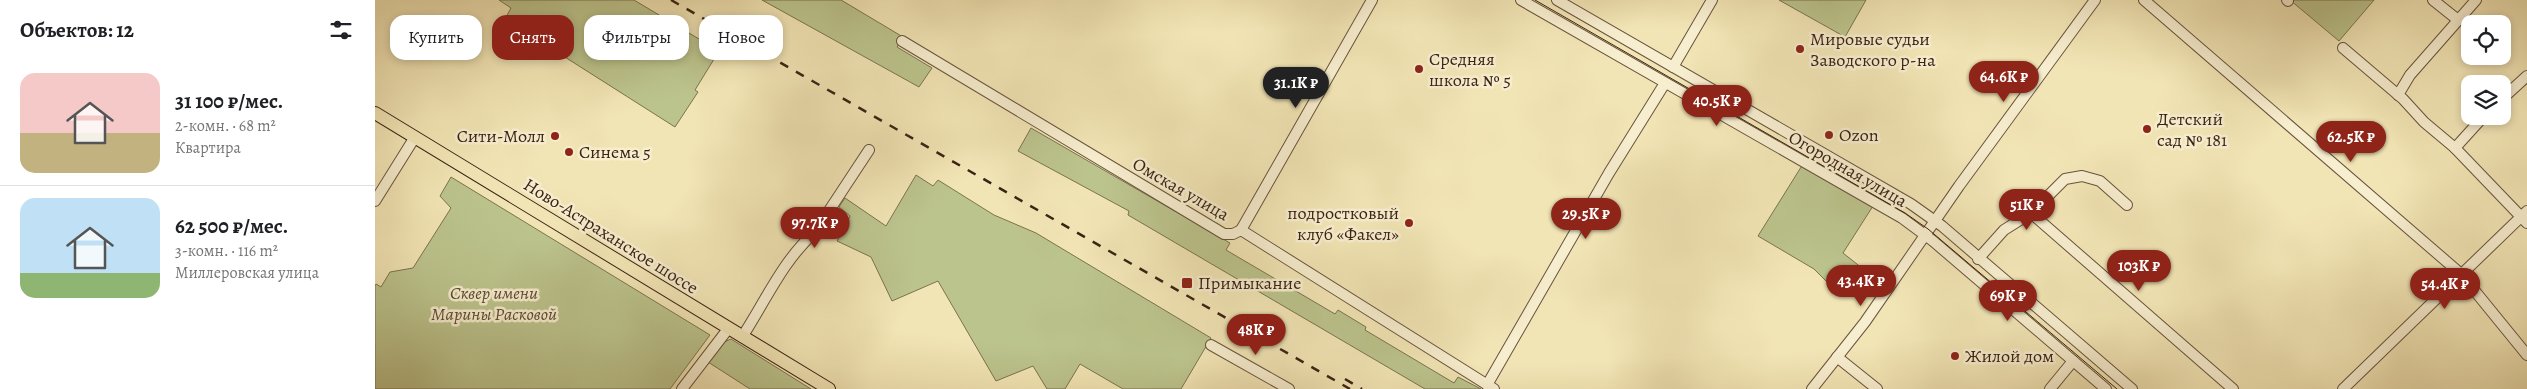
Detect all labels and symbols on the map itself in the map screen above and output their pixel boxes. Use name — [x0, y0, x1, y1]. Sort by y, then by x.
place label: Мировые судьи Заводского р-на — [1810, 27, 1936, 72]
marker: Мировые судьи Заводского р-на — [1794, 43, 1806, 55]
place label: Средняя школа № 5 — [1429, 47, 1511, 92]
pin: 64.6K ₽ — [1958, 61, 2050, 103]
marker: Средняя школа № 5 — [1413, 63, 1425, 75]
pin: 31.1K ₽ — [1250, 66, 1342, 109]
pin: 40.5K ₽ — [1671, 84, 1763, 127]
place label: Детский сад № 181 — [2157, 107, 2227, 152]
pin: 62.5K ₽ — [2305, 120, 2397, 163]
place label: Ozon — [1839, 123, 1879, 147]
marker: Детский сад № 181 — [2141, 123, 2153, 135]
place label: Сити-Молл — [457, 124, 545, 148]
street label: Огородная улица — [1784, 125, 1912, 213]
marker: Ozon — [1823, 129, 1835, 141]
marker: Сити-Молл — [549, 130, 561, 142]
place label: Синема 5 — [579, 140, 651, 164]
marker: Синема 5 — [563, 146, 575, 158]
street label: Омская улица — [1128, 152, 1234, 227]
street label: Ново-Астраханское шоссе — [519, 172, 703, 300]
pin: 51K ₽ — [1992, 188, 2062, 231]
pin: 29.5K ₽ — [1540, 198, 1632, 240]
place label: подростковый клуб «Факел» — [1287, 201, 1399, 246]
pin: 97.7K ₽ — [769, 206, 861, 249]
marker: подростковый клуб «Факел» — [1403, 217, 1415, 229]
pin: 103K ₽ — [2098, 250, 2180, 292]
pin: 43.4K ₽ — [1815, 264, 1907, 307]
pin: 54.4K ₽ — [2399, 268, 2491, 310]
place label: Примыкание — [1198, 271, 1301, 295]
marker: Примыкание — [1180, 276, 1194, 290]
pin: 69K ₽ — [1973, 280, 2043, 322]
park label: Сквер имени Марины Расковой — [431, 281, 557, 326]
pin: 48K ₽ — [1221, 314, 1291, 356]
place label: Жилой дом — [1965, 344, 2054, 368]
marker: Жилой дом — [1949, 350, 1961, 362]

